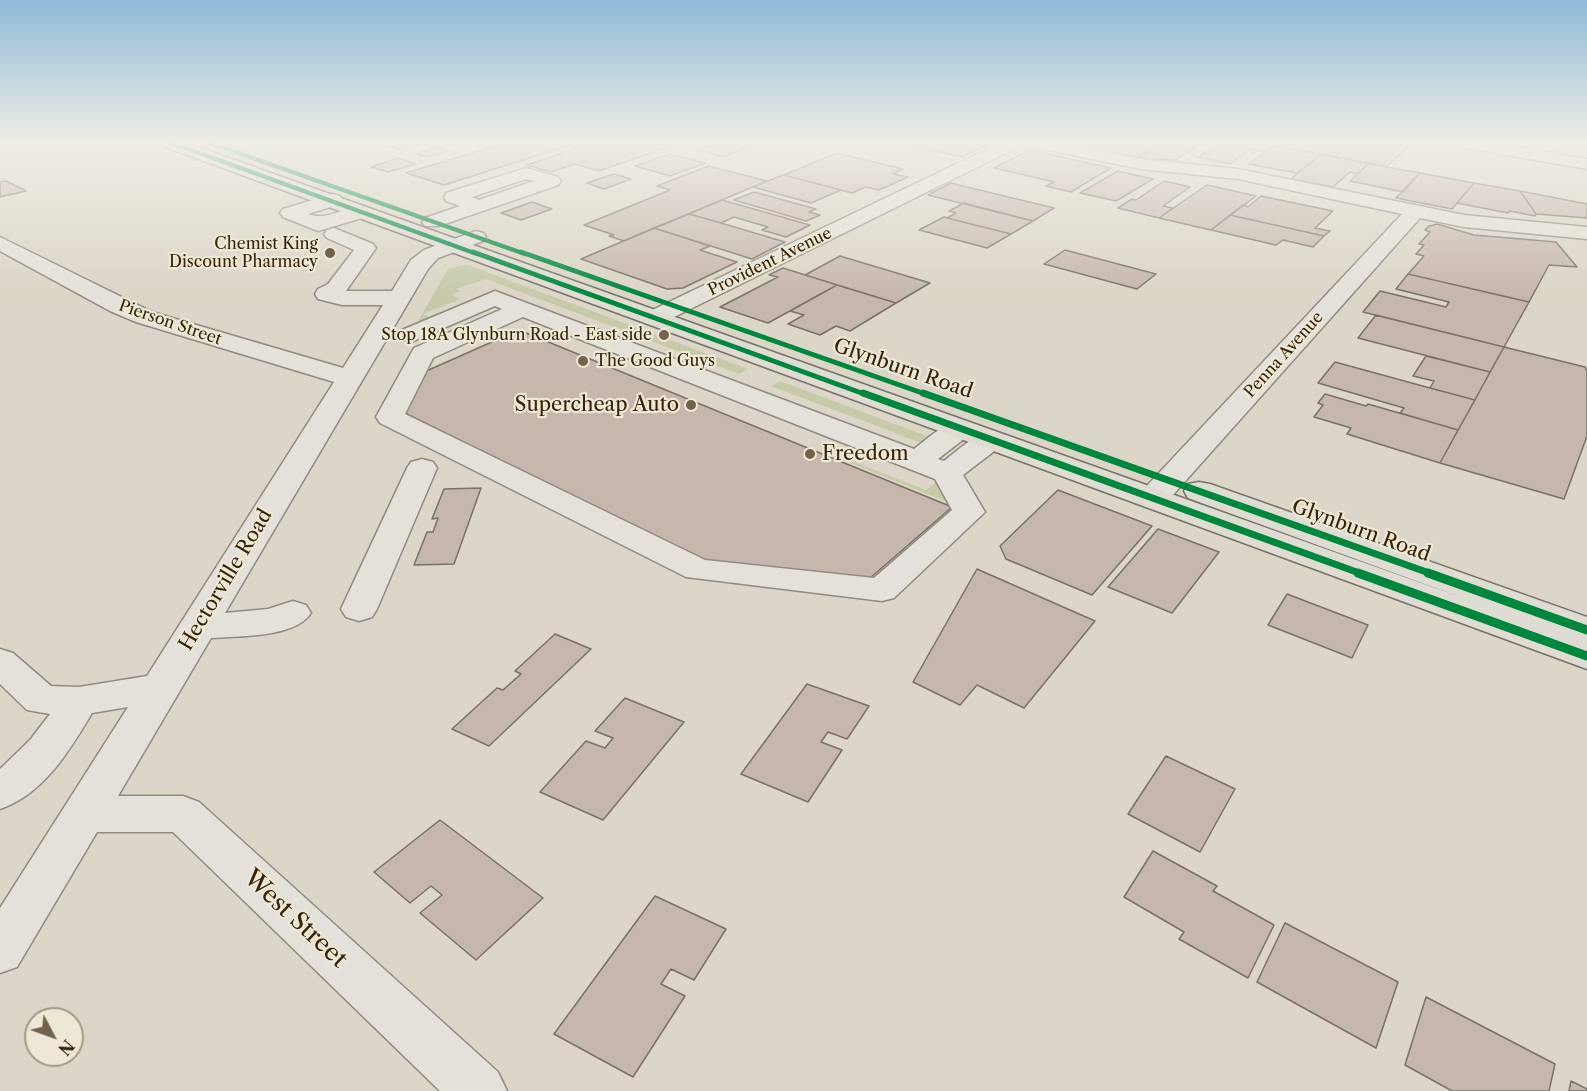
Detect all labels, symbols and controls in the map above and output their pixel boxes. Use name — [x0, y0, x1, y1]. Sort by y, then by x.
street label: Provident Avenue — [705, 224, 835, 300]
place label: Chemist King Discount Pharmacy — [169, 234, 318, 272]
marker: Chemist King Discount Pharmacy — [323, 246, 337, 260]
street label: Pierson Street — [116, 296, 224, 350]
street label: Penna Avenue — [1240, 308, 1328, 402]
place label: Stop 18A Glynburn Road - East side — [381, 325, 652, 345]
marker: Stop 18A Glynburn Road - East side — [657, 328, 671, 342]
street label: Glynburn Road — [830, 334, 976, 404]
place label: The Good Guys — [595, 351, 715, 371]
marker: The Good Guys — [576, 354, 590, 368]
place label: Supercheap Auto — [514, 393, 679, 417]
marker: Supercheap Auto — [684, 398, 698, 412]
place label: Freedom — [822, 442, 909, 466]
marker: Freedom — [803, 447, 817, 461]
street label: Glynburn Road — [1288, 495, 1434, 567]
street label: Hectorville Road — [174, 505, 278, 655]
street label: West Street — [237, 864, 353, 974]
north arrow — [24, 1007, 84, 1067]
text: N — [54, 1036, 78, 1059]

